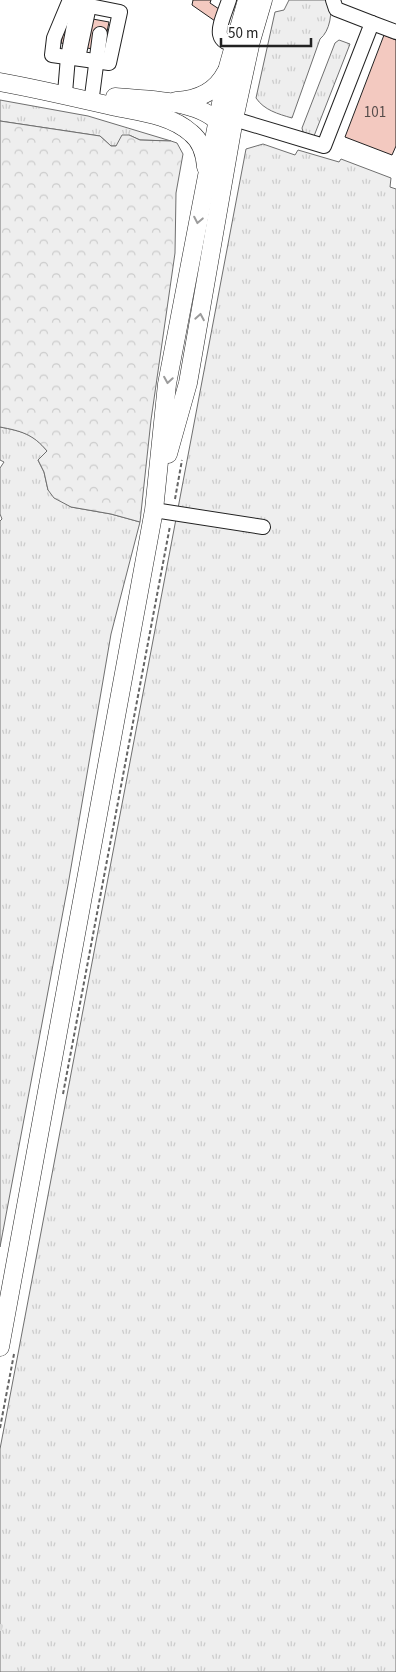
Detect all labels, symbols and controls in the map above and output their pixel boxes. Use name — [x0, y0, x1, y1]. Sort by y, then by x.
scale bar — [221, 15, 311, 47]
text: 50 m — [228, 23, 258, 44]
house number: 101 — [364, 102, 386, 123]
one-way arrow — [193, 216, 203, 225]
one-way arrow — [194, 313, 204, 321]
one-way arrow — [163, 376, 173, 384]

